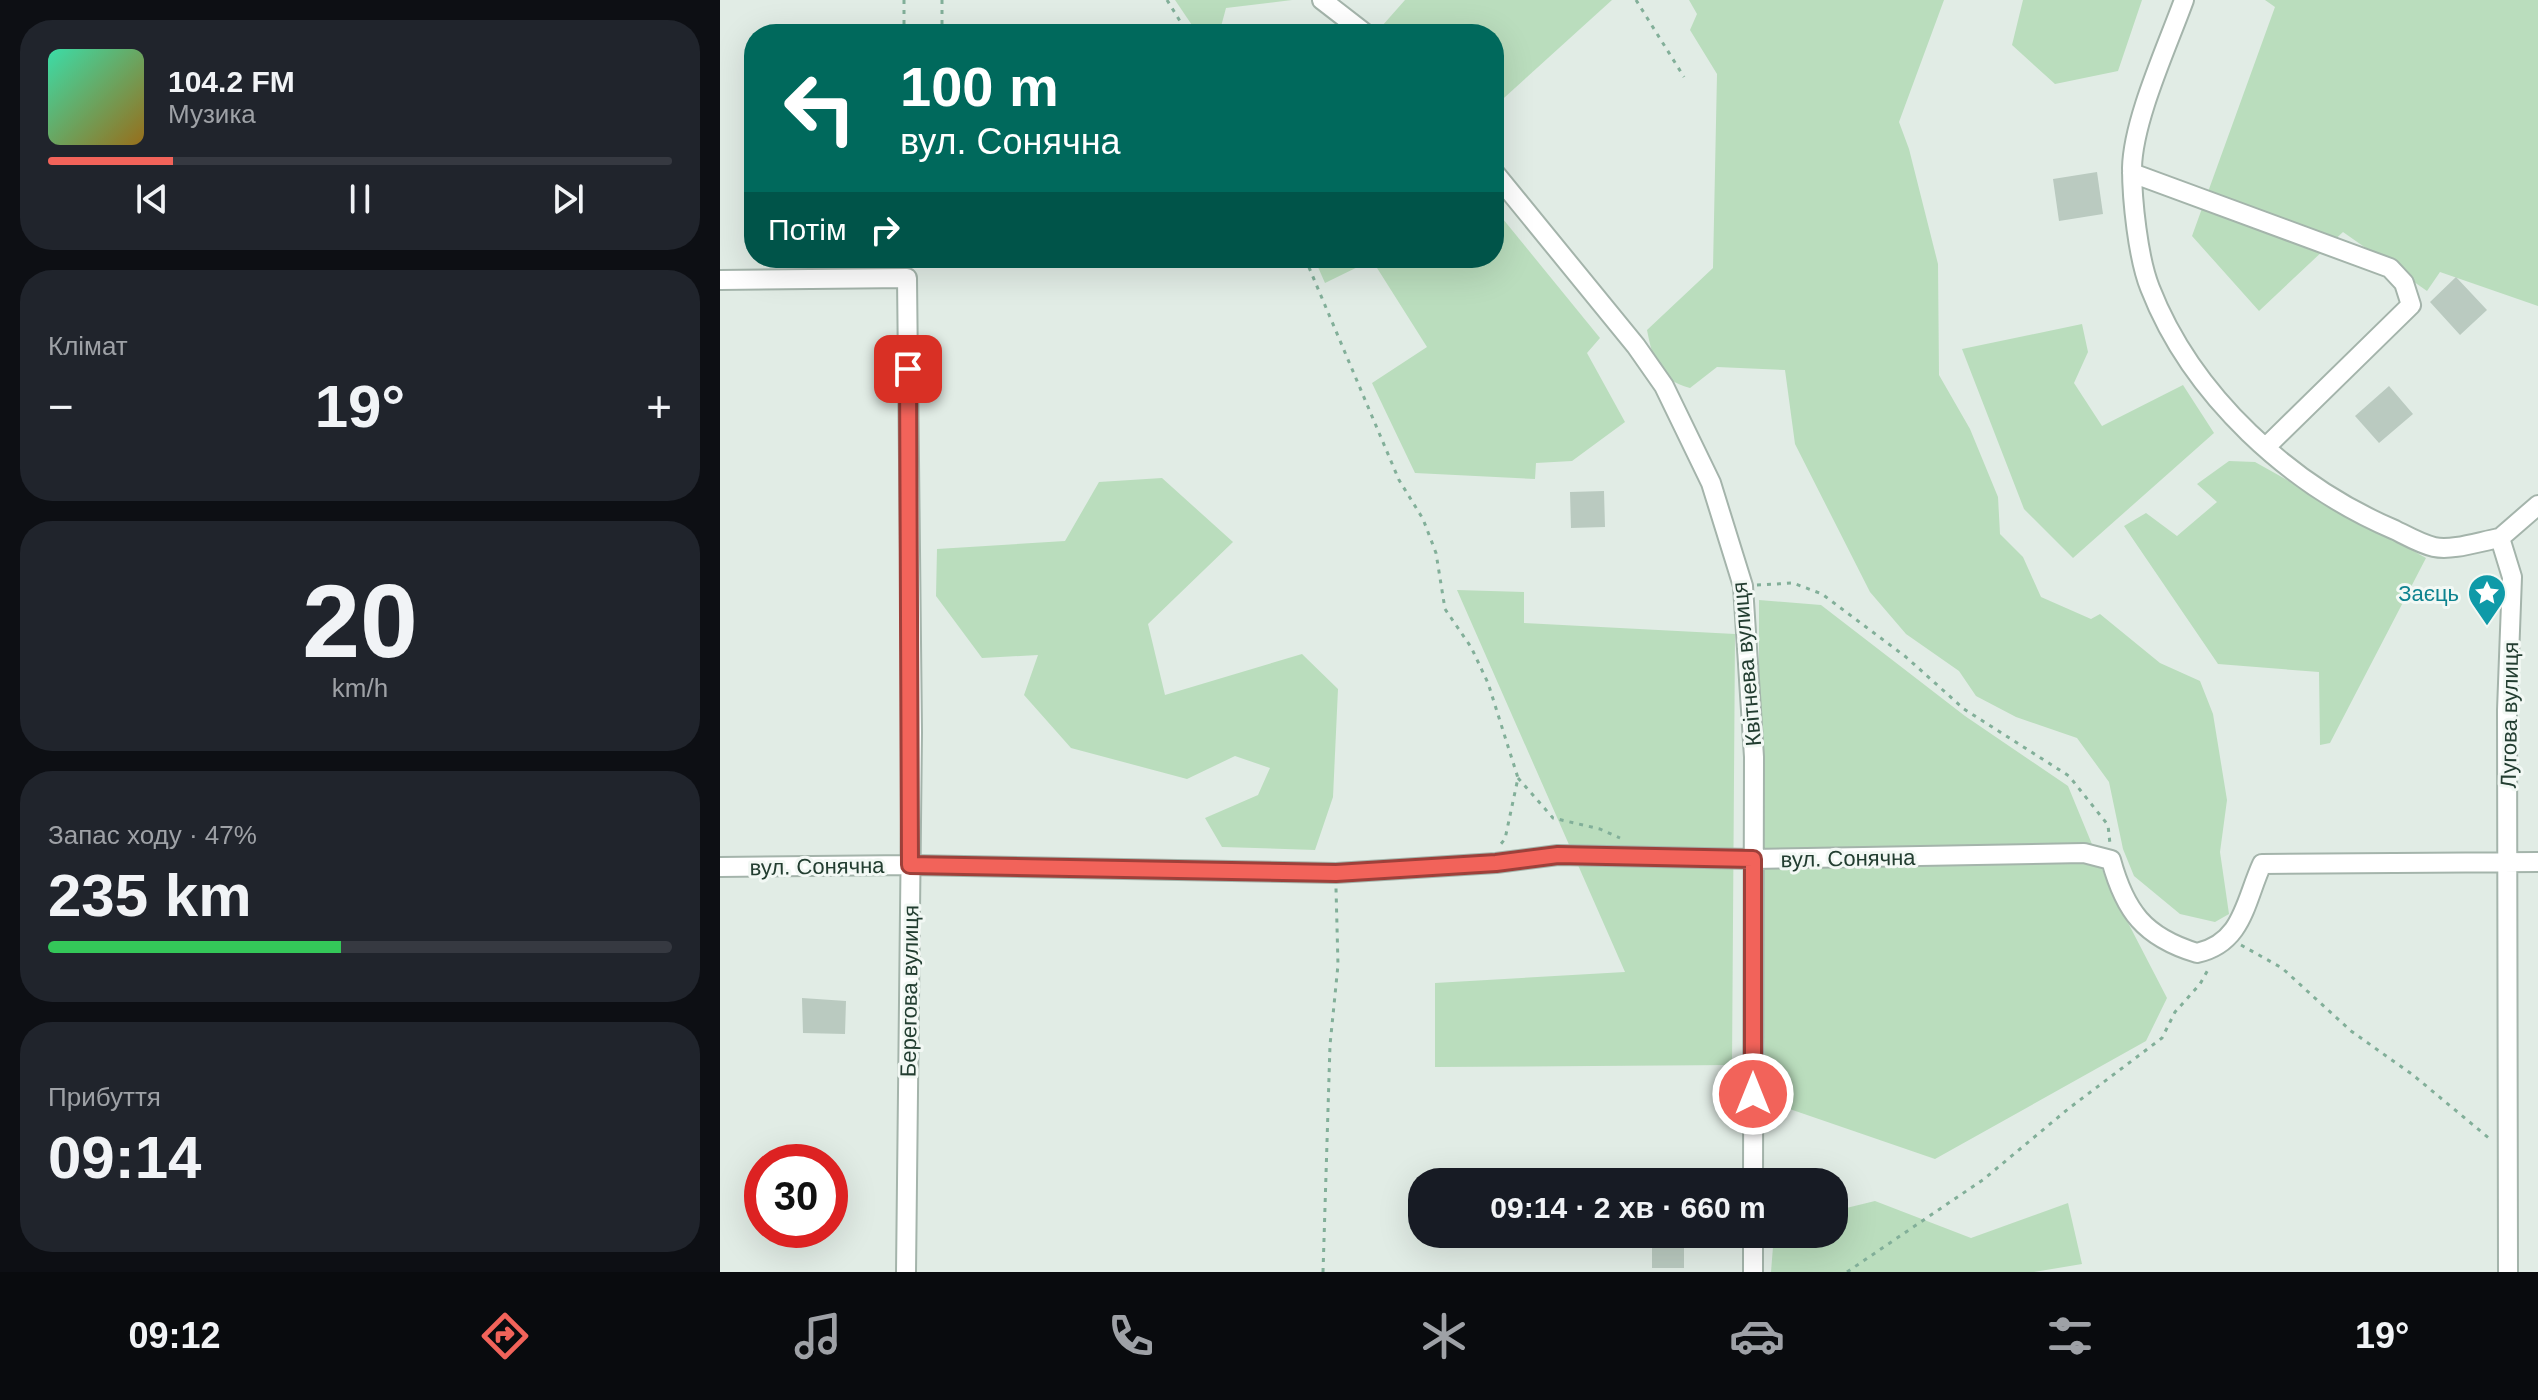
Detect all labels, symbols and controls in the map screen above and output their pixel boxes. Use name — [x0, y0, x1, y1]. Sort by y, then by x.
text: 100 m — [900, 55, 1059, 118]
icon: left — [768, 56, 872, 160]
text: 104.2 FM — [168, 65, 295, 98]
text: Музика — [168, 99, 256, 129]
text: вул. Сонячна — [900, 121, 1121, 162]
icon: previous — [130, 177, 174, 221]
icon: pause — [338, 177, 382, 221]
icon: next — [546, 177, 590, 221]
icon: right — [863, 208, 907, 252]
text: Потім — [768, 213, 847, 246]
text: Клімат — [48, 331, 128, 361]
pin — [874, 335, 942, 403]
icon: arrive — [886, 347, 930, 391]
text: 19° — [315, 373, 405, 440]
text: − — [48, 382, 74, 431]
text: + — [646, 382, 672, 431]
text: 20 — [302, 563, 418, 679]
place icon: Заєць — [2466, 572, 2508, 627]
street label: Квітнева вулиця — [1727, 581, 1766, 747]
place label: Заєць — [2398, 581, 2459, 606]
street label: Лугова вулиця — [2496, 641, 2523, 789]
text: km/h — [332, 673, 388, 703]
text: Запас ходу · 47% — [48, 820, 257, 850]
street label: вул. Сонячна — [1780, 845, 1916, 872]
street label: вул. Сонячна — [749, 853, 885, 880]
text: 235 km — [48, 862, 252, 929]
street label: Берегова вулиця — [896, 905, 923, 1077]
position arrow — [1711, 1052, 1795, 1136]
text: Прибуття — [48, 1082, 161, 1112]
text: 09:14 — [48, 1124, 201, 1191]
speed limit sign: 30 — [744, 1144, 848, 1248]
text: 09:14 · 2 хв · 660 m — [1490, 1191, 1766, 1224]
icon: directions — [477, 1308, 533, 1364]
icon: music — [790, 1308, 846, 1364]
icon: phone — [1103, 1308, 1159, 1364]
icon: climate — [1416, 1308, 1472, 1364]
icon: car — [1729, 1308, 1785, 1364]
icon: filters — [2042, 1308, 2098, 1364]
text: 09:12 — [128, 1315, 221, 1356]
text: 19° — [2355, 1315, 2409, 1356]

